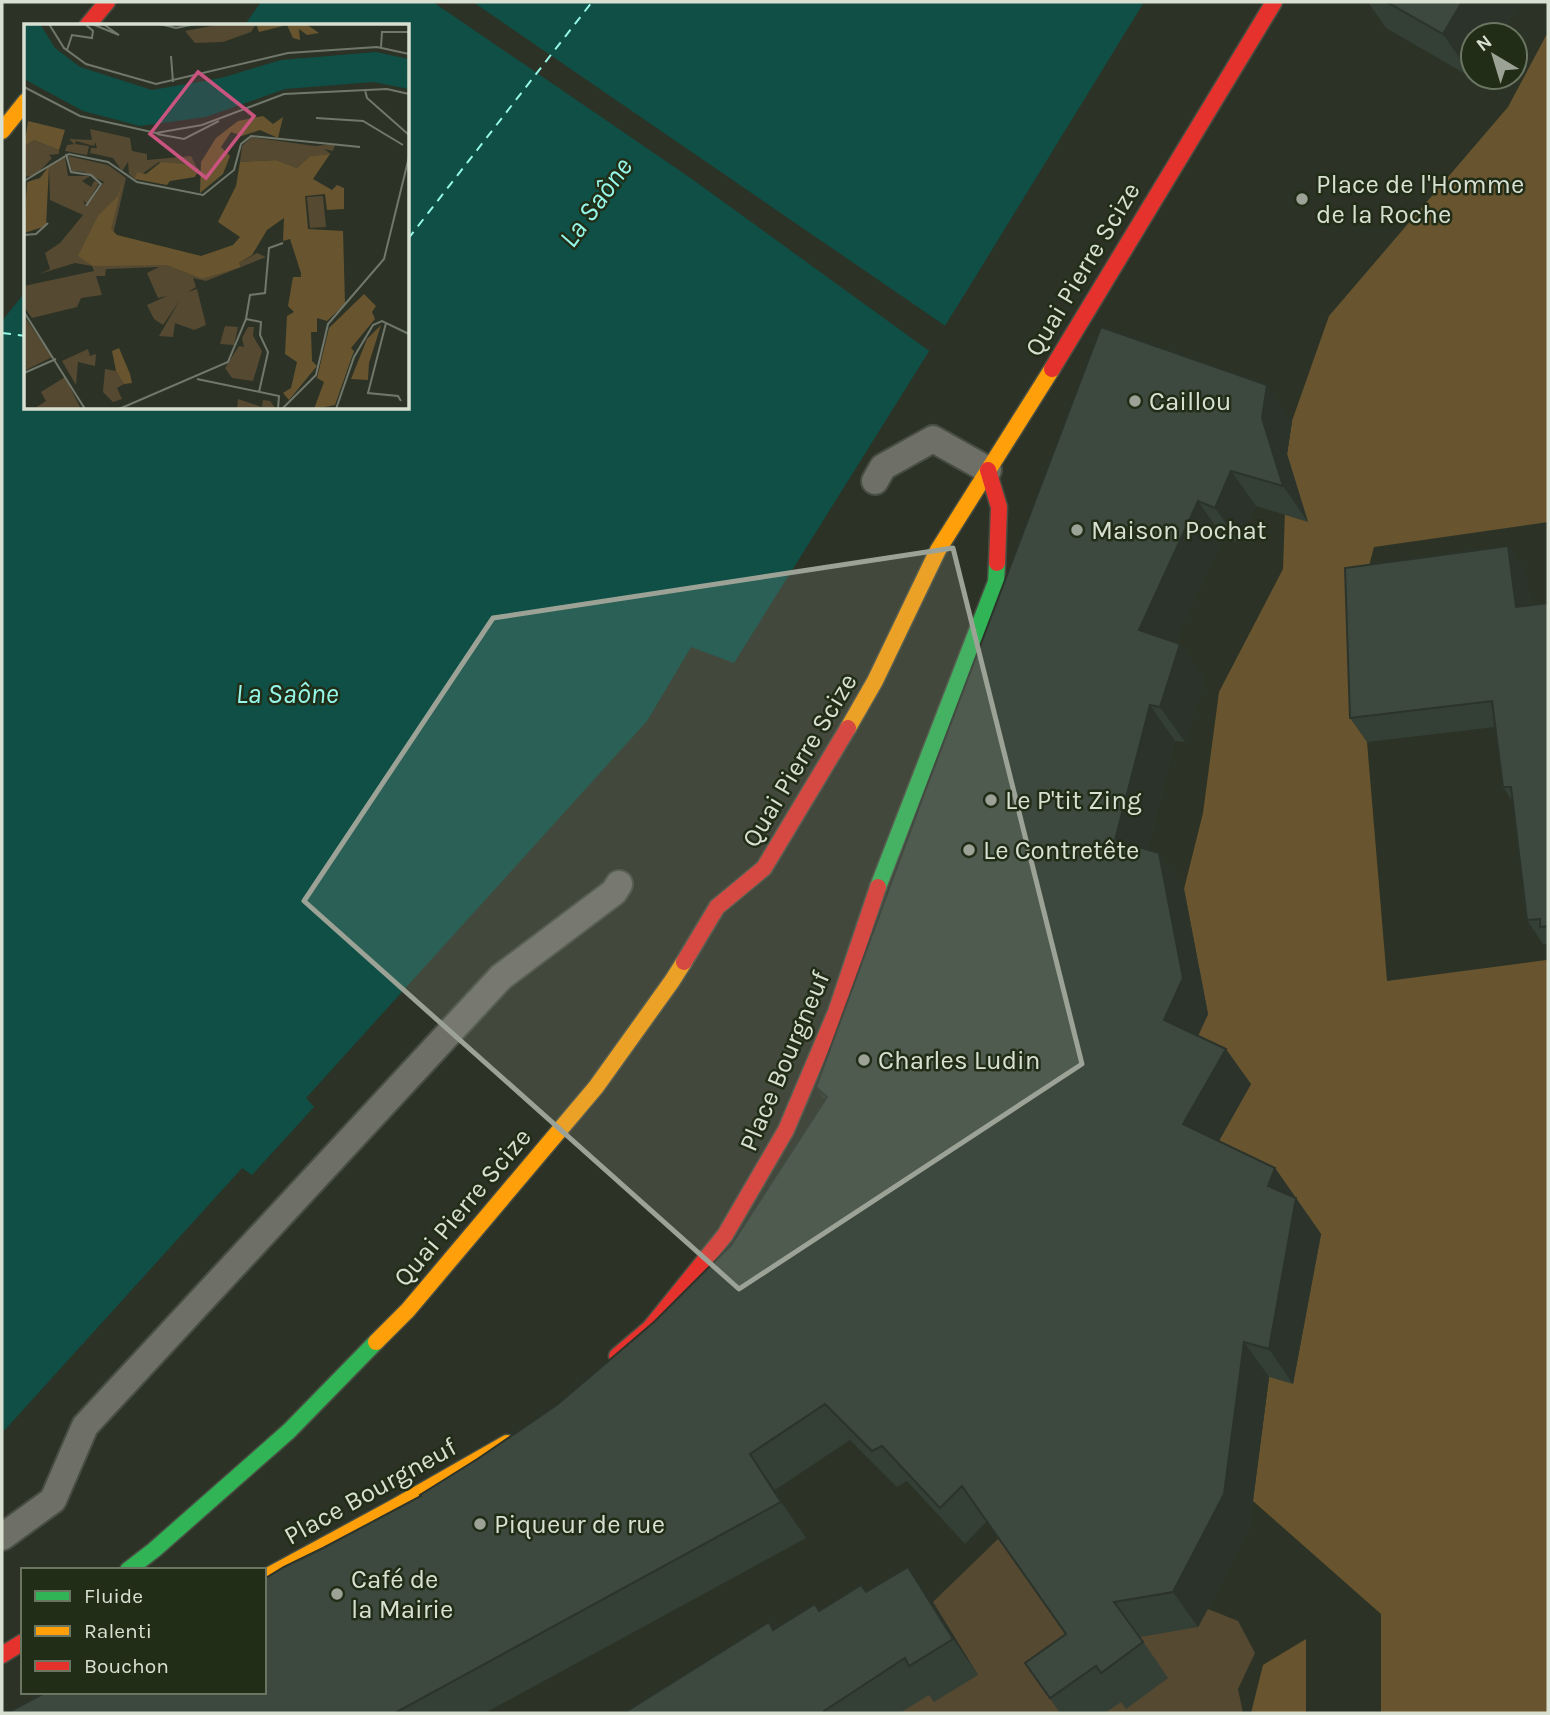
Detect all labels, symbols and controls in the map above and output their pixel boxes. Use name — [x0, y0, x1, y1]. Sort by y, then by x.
north arrow — [1459, 21, 1529, 91]
inset map — [24, 24, 410, 410]
text: N — [1472, 31, 1496, 56]
water label: La Saône — [552, 151, 639, 254]
place label: Place de l'Homme de la Roche — [1316, 169, 1524, 230]
street label: Quai Pierre Scize — [1018, 177, 1147, 362]
marker: Place de l'Homme de la Roche — [1294, 191, 1310, 207]
place label: Caillou — [1149, 386, 1232, 417]
marker: Caillou — [1127, 393, 1143, 409]
place label: Maison Pochat — [1091, 515, 1267, 546]
marker: Maison Pochat — [1069, 522, 1085, 538]
street label: Quai Pierre Scize — [735, 668, 864, 853]
water label: La Saône — [235, 677, 339, 710]
place label: Le P'tit Zing — [1005, 785, 1142, 816]
marker: Le P'tit Zing — [983, 792, 999, 808]
place label: Le Contretête — [983, 835, 1139, 866]
marker: Le Contretête — [961, 842, 977, 858]
street label: Place Bourgneuf — [733, 966, 837, 1156]
place label: Charles Ludin — [878, 1045, 1041, 1076]
marker: Charles Ludin — [856, 1052, 872, 1068]
street label: Quai Pierre Scize — [387, 1122, 538, 1293]
street label: Place Bourgneuf — [279, 1431, 463, 1552]
place label: Piqueur de rue — [494, 1509, 665, 1540]
marker: Piqueur de rue — [472, 1516, 488, 1532]
place label: Café de la Mairie — [351, 1564, 453, 1625]
legend — [21, 1568, 266, 1694]
text: Fluide — [84, 1584, 143, 1608]
marker: Café de la Mairie — [329, 1586, 345, 1602]
text: Ralenti — [84, 1619, 152, 1643]
text: Bouchon — [84, 1654, 169, 1678]

